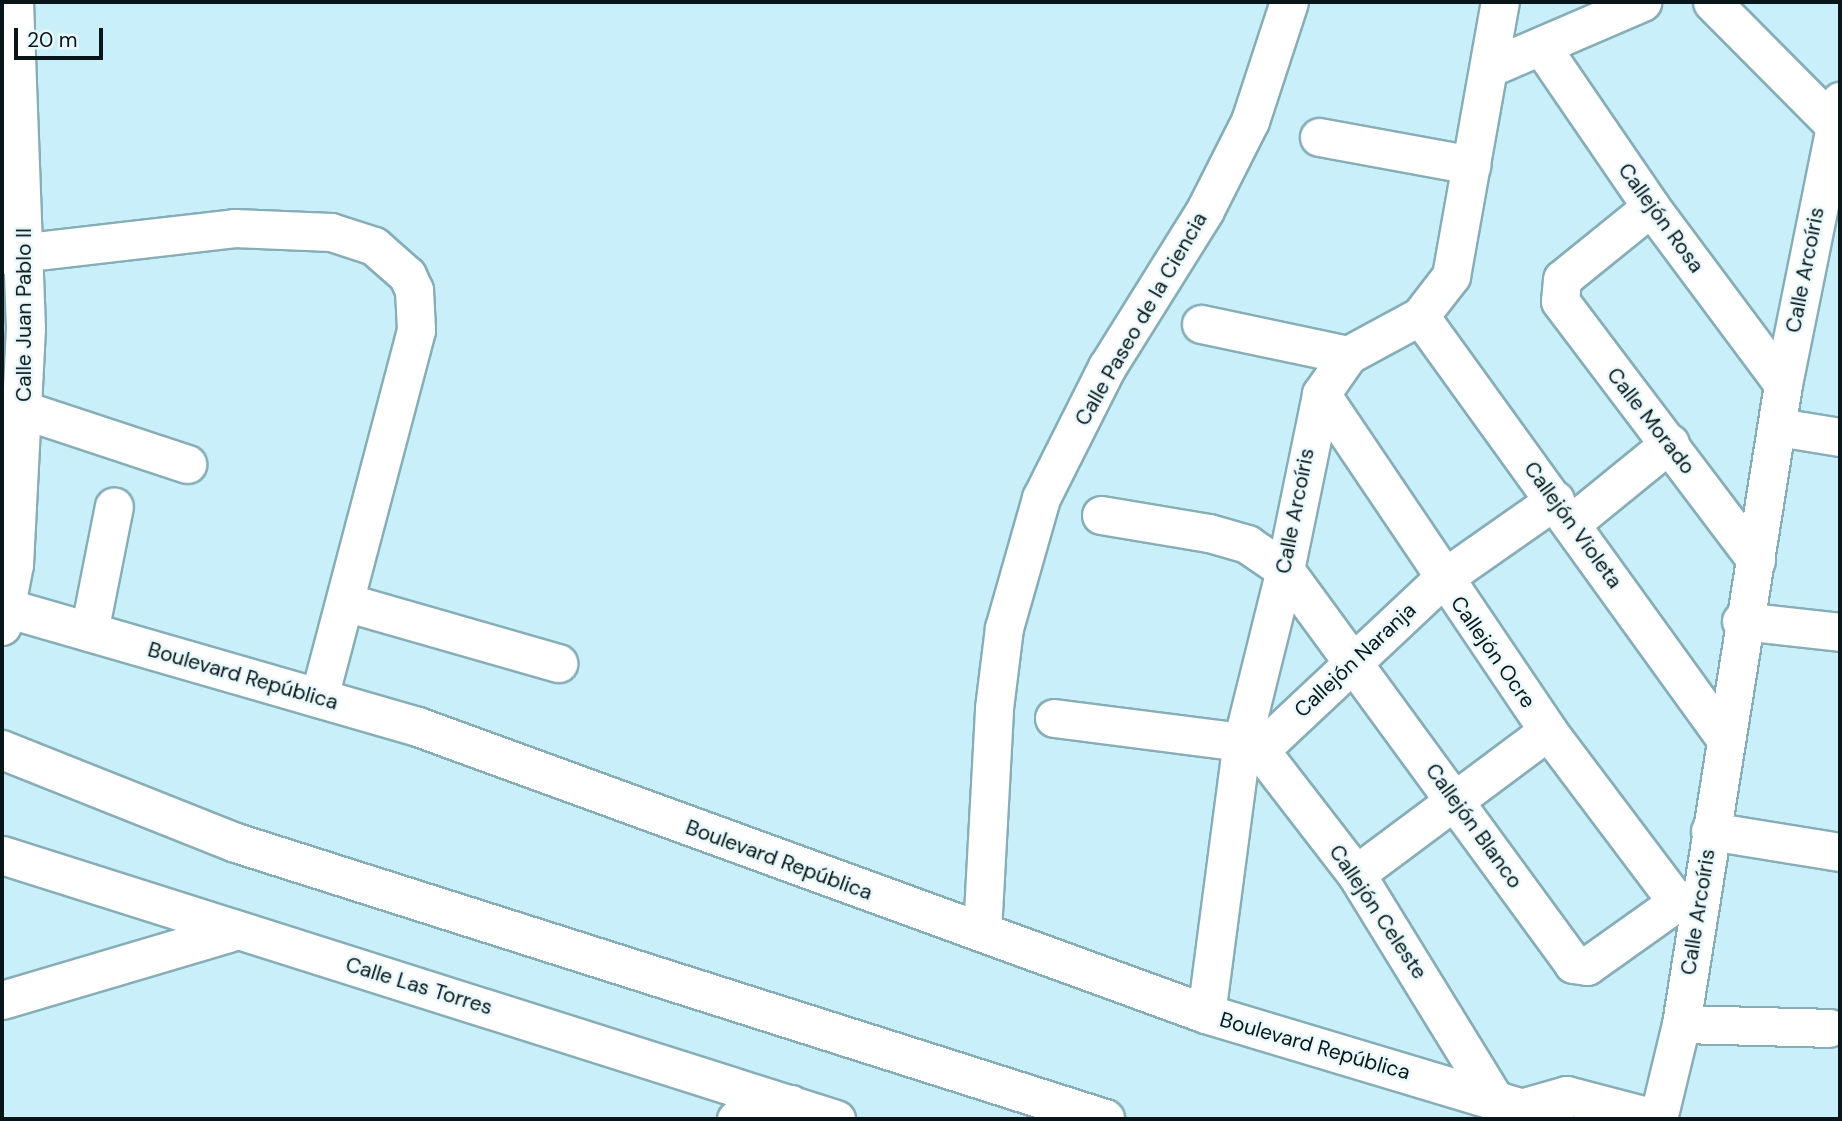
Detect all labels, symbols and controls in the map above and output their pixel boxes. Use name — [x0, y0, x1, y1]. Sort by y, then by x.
scale bar — [18, 14, 107, 58]
text: 20 m — [27, 26, 78, 54]
street label: Callejón Rosa — [1613, 158, 1709, 278]
street label: Calle Arcoíris — [1780, 205, 1830, 335]
street label: Calle Paseo de la Ciencia — [1070, 208, 1212, 430]
street label: Calle Juan Pablo II — [11, 228, 37, 402]
street label: Calle Morado — [1602, 363, 1700, 479]
street label: Calle Arcoíris — [1270, 446, 1320, 576]
street label: Callejón Violeta — [1519, 457, 1627, 593]
street label: Callejón Ocre — [1445, 591, 1541, 713]
street label: Callejón Naranja — [1289, 597, 1421, 723]
street label: Boulevard República — [145, 637, 341, 715]
street label: Callejón Blanco — [1420, 759, 1528, 893]
street label: Boulevard República — [682, 815, 876, 905]
street label: Callejón Celeste — [1324, 840, 1432, 984]
street label: Calle Arcoíris — [1676, 847, 1720, 977]
street label: Calle Las Torres — [343, 952, 495, 1020]
street label: Boulevard República — [1217, 1007, 1413, 1085]

